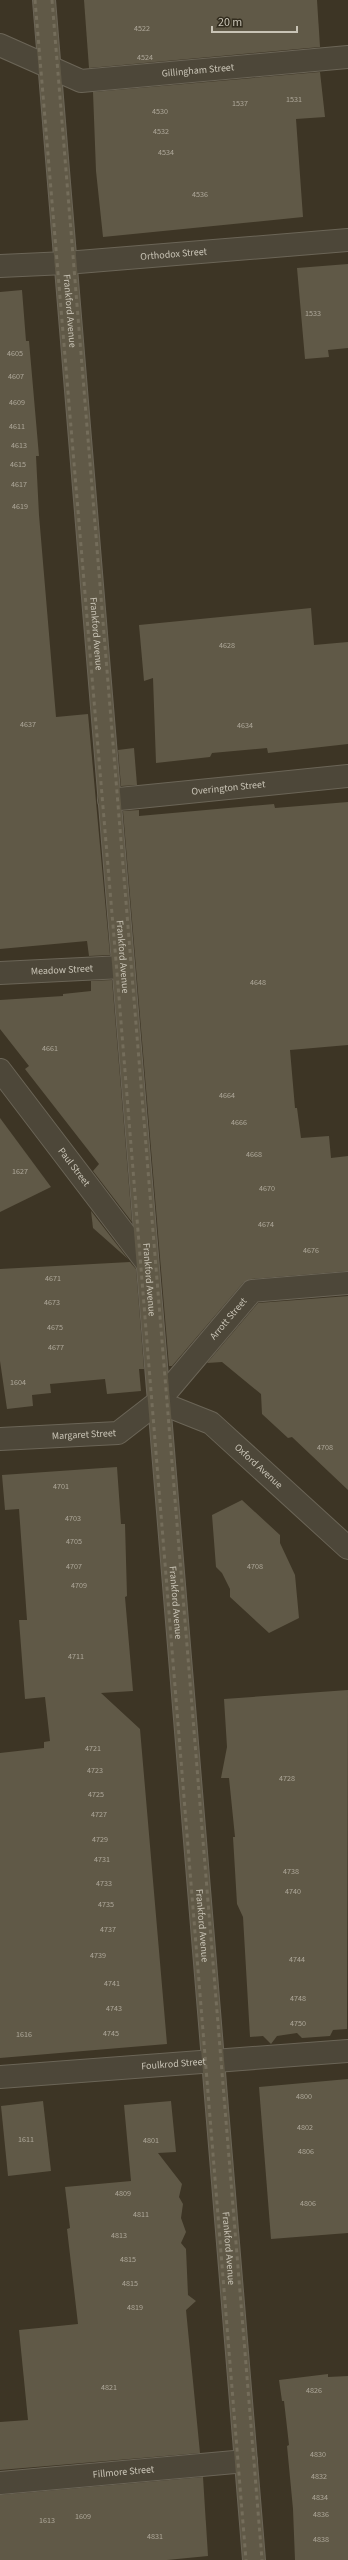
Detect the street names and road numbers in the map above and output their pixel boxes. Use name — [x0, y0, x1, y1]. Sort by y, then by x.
street label: Gillingham Street — [161, 60, 235, 81]
street label: Orthodox Street — [140, 244, 208, 264]
street label: Frankford Avenue — [60, 274, 79, 348]
street label: Frankford Avenue — [86, 597, 106, 671]
street label: Overington Street — [191, 777, 267, 799]
street label: Frankford Avenue — [113, 920, 132, 994]
street label: Meadow Street — [30, 961, 94, 978]
street label: Paul Street — [55, 1145, 94, 1190]
street label: Frankford Avenue — [139, 1242, 159, 1317]
street label: Arrott Street — [207, 1294, 251, 1343]
street label: Margaret Street — [51, 1426, 117, 1443]
street label: Oxford Avenue — [231, 1441, 286, 1492]
street label: Frankford Avenue — [165, 1565, 185, 1640]
street label: Frankford Avenue — [192, 1888, 212, 1963]
street label: Foulkrod Street — [141, 2055, 207, 2073]
street label: Frankford Avenue — [218, 2211, 238, 2286]
street label: Fillmore Street — [92, 2462, 155, 2482]

